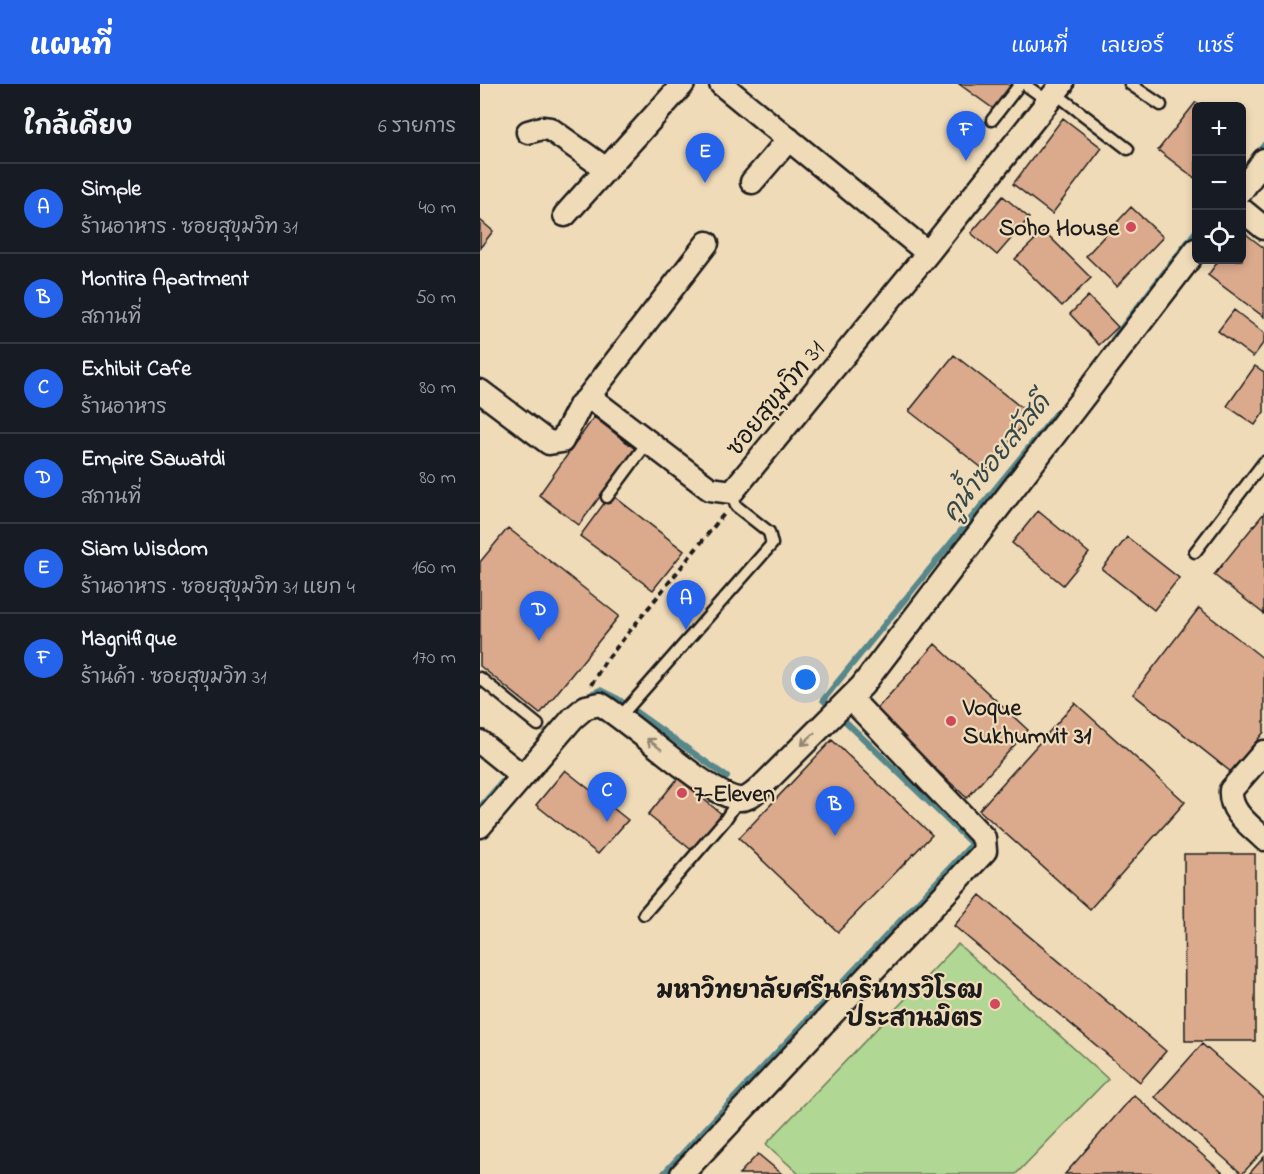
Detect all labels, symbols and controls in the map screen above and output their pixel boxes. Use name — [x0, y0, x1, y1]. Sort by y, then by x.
text: แผนที่ — [30, 27, 112, 68]
text: แผนที่ — [1011, 32, 1068, 62]
text: เลเยอร์ — [1101, 32, 1164, 62]
text: แชร์ — [1197, 32, 1234, 62]
map controls — [1192, 102, 1246, 264]
button: + — [1192, 102, 1246, 156]
text: ใกล้เคียง — [24, 109, 132, 147]
pin: F — [946, 112, 986, 161]
text: 6 รายการ — [378, 113, 456, 142]
pin: E — [686, 134, 724, 183]
button: − — [1192, 156, 1246, 210]
text: Simple — [81, 174, 141, 206]
text: A — [37, 194, 50, 223]
text: 40 m — [419, 194, 456, 223]
button: locate — [1192, 210, 1246, 264]
place label: Soho House — [999, 212, 1120, 247]
text: ร้านอาหาร · ซอยสุขุมวิท 31 — [81, 214, 298, 243]
marker: Soho House — [1124, 220, 1138, 234]
text: Montira Apartment — [81, 264, 249, 296]
text: B — [37, 284, 50, 313]
text: 50 m — [415, 284, 456, 313]
text: สถานที่ — [81, 304, 141, 333]
street label: ซอยสุขุมวิท 31 — [719, 334, 835, 465]
text: Exhibit Cafe — [81, 354, 191, 386]
text: C — [38, 374, 49, 403]
text: 80 m — [419, 374, 456, 403]
water label: คูน้ำซอยสวัสดี — [928, 378, 1064, 531]
text: ร้านอาหาร — [81, 394, 167, 423]
text: Empire Sawatdi — [81, 444, 226, 476]
text: D — [36, 464, 51, 493]
text: 80 m — [419, 464, 456, 493]
text: สถานที่ — [81, 484, 141, 513]
text: Siam Wisdom — [81, 534, 208, 566]
text: E — [37, 554, 50, 583]
text: 160 m — [412, 554, 456, 583]
text: ร้านอาหาร · ซอยสุขุมวิท 31 แยก 4 — [81, 574, 355, 603]
pin: A — [666, 580, 706, 630]
pin: D — [520, 592, 558, 641]
text: Magnifique — [81, 624, 177, 656]
text: F — [37, 644, 50, 673]
text: 170 m — [412, 644, 456, 673]
text: ร้านค้า · ซอยสุขุมวิท 31 — [81, 664, 267, 693]
your location — [791, 665, 820, 694]
place label: Voque Sukhumvit 31 — [962, 692, 1092, 755]
marker: Voque Sukhumvit 31 — [944, 714, 958, 728]
one-way arrow — [801, 731, 816, 745]
one-way arrow — [647, 738, 663, 751]
pin: C — [588, 772, 626, 822]
place label: 7-Eleven — [694, 778, 775, 813]
marker: 7-Eleven — [675, 786, 689, 800]
pin: B — [816, 786, 854, 836]
place label: มหาวิทยาลัยศรีนครินทรวิโรฒ ประสานมิตร — [656, 973, 983, 1038]
marker: มหาวิทยาลัยศรีนครินทรวิโรฒ ประสานมิตร — [988, 997, 1002, 1011]

